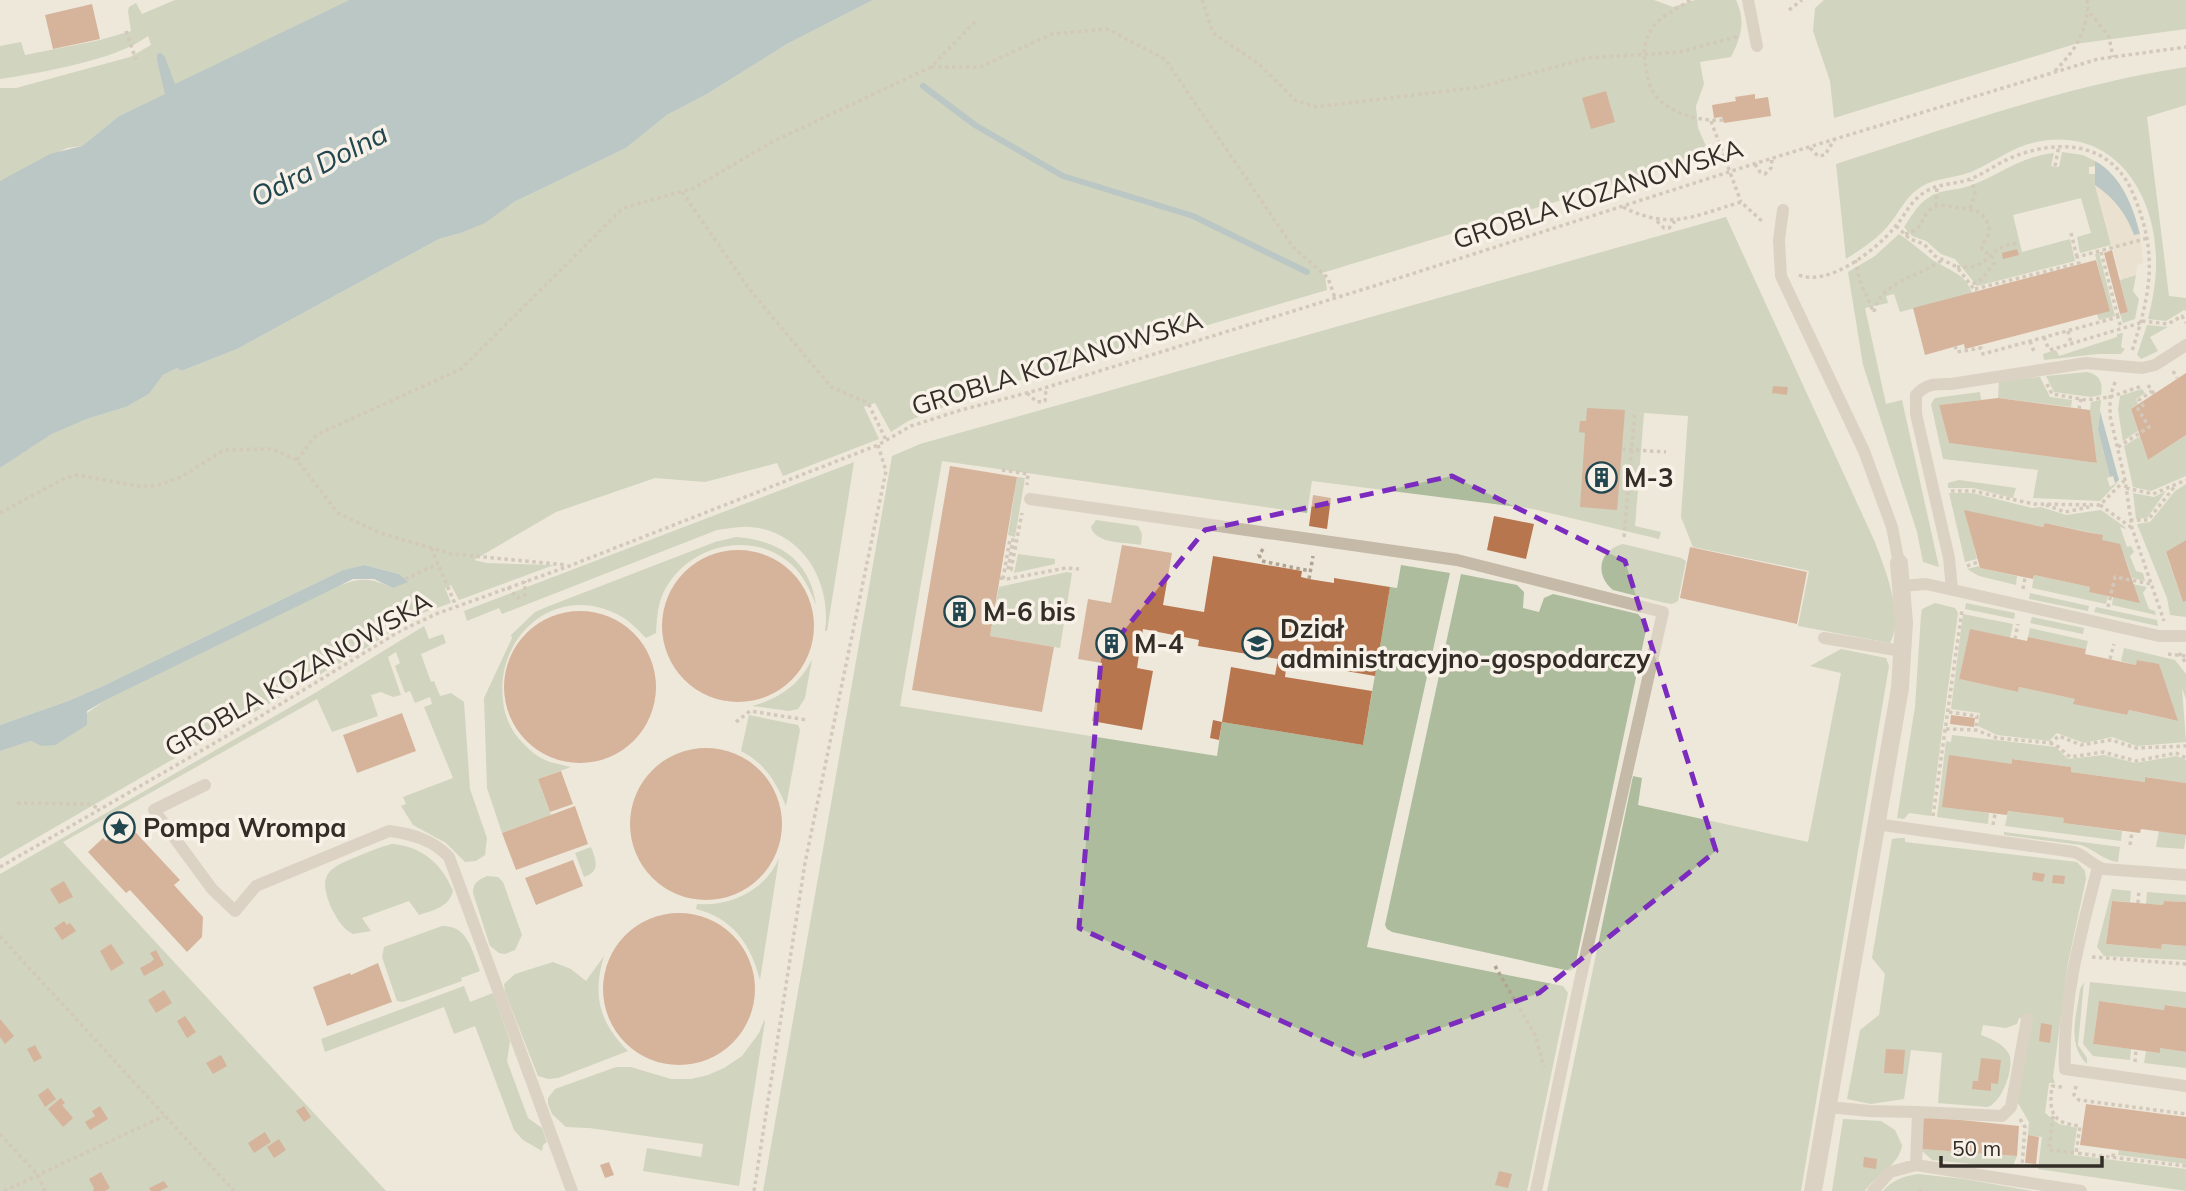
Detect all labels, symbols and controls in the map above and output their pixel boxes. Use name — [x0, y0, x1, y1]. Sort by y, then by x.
water label: Odra Dolna — [244, 115, 393, 214]
street label: GROBLA KOZANOWSKA — [1449, 131, 1747, 256]
street label: GROBLA KOZANOWSKA — [907, 302, 1206, 423]
building icon: M-3 — [1584, 461, 1618, 495]
place label: M-3 — [1624, 461, 1674, 494]
street label: GROBLA KOZANOWSKA — [158, 584, 437, 764]
building icon: M-6 bis — [943, 595, 977, 629]
place label: M-6 bis — [983, 595, 1076, 628]
place label: Dział administracyjno-gospodarczy — [1280, 612, 1651, 675]
building icon: M-4 — [1094, 627, 1128, 661]
place label: M-4 — [1134, 627, 1184, 660]
school or university icon: Dział administracyjno-gospodarczy — [1240, 627, 1274, 661]
place icon: Pompa Wrompa — [103, 811, 137, 845]
place label: Pompa Wrompa — [143, 811, 346, 844]
scale bar — [1941, 1124, 2102, 1168]
text: 50 m — [1952, 1135, 2001, 1161]

